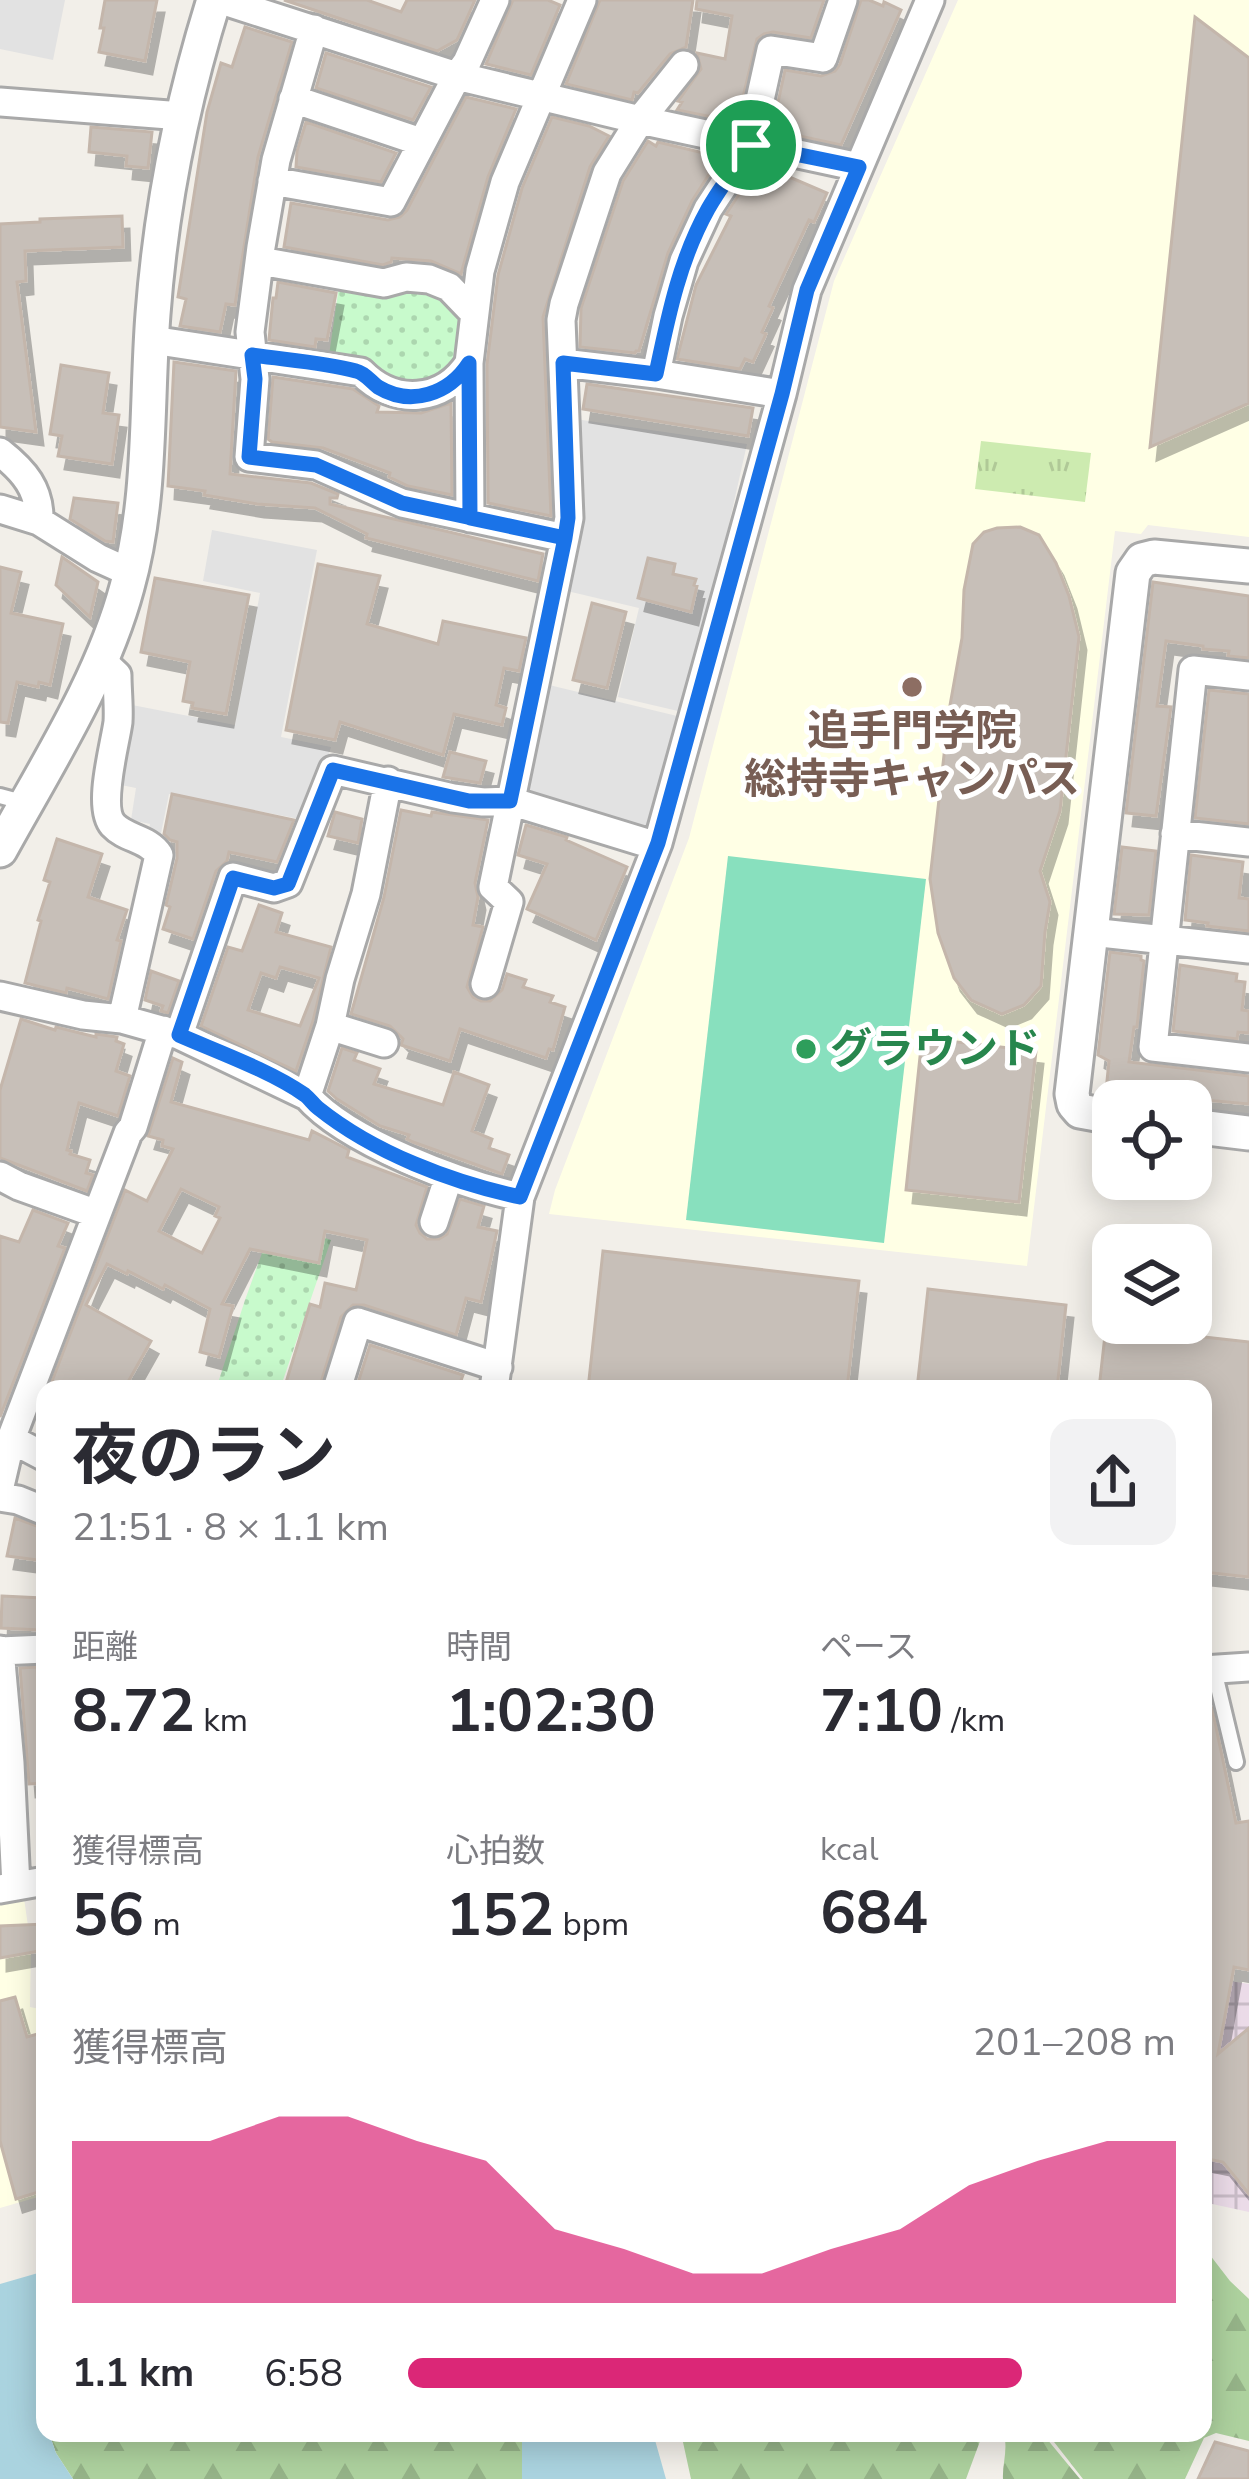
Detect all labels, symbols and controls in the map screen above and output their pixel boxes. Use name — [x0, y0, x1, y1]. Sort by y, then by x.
pin — [700, 94, 802, 196]
icon: arrive — [718, 112, 784, 178]
marker: 追手門学院 総持寺キャンパス — [899, 674, 925, 700]
place label: 追手門学院 総持寺キャンパス — [744, 703, 1080, 808]
place label: グラウンド — [830, 1021, 1040, 1078]
marker: グラウンド — [793, 1036, 819, 1062]
map controls — [1092, 1080, 1212, 1344]
button: locate — [1092, 1080, 1212, 1200]
button: layers — [1092, 1224, 1212, 1344]
text: 夜のラン — [72, 1411, 336, 1501]
button: share — [1050, 1419, 1176, 1545]
text: 21:51 · 8 × 1.1 km — [72, 1501, 389, 1554]
text: 距離 — [72, 1625, 138, 1670]
text: 時間 — [446, 1625, 512, 1670]
text: ペース — [820, 1625, 917, 1670]
text: 8.72 — [72, 1670, 195, 1752]
text: 1:02:30 — [446, 1670, 656, 1752]
text: 7:10 — [820, 1670, 943, 1752]
text: km — [195, 1698, 248, 1743]
text: /km — [943, 1698, 1005, 1743]
text: kcal — [820, 1827, 879, 1872]
text: 獲得標高 — [72, 1829, 204, 1874]
text: 心拍数 — [446, 1829, 545, 1874]
text: 684 — [820, 1872, 928, 1954]
text: 56 — [72, 1874, 144, 1956]
text: 152 — [446, 1874, 554, 1956]
text: m — [144, 1902, 181, 1947]
text: bpm — [554, 1902, 629, 1947]
text: 201–208 m — [973, 2016, 1176, 2069]
text: 獲得標高 — [72, 2022, 228, 2075]
text: 1.1 km — [72, 2347, 194, 2400]
text: 6:58 — [264, 2347, 343, 2400]

